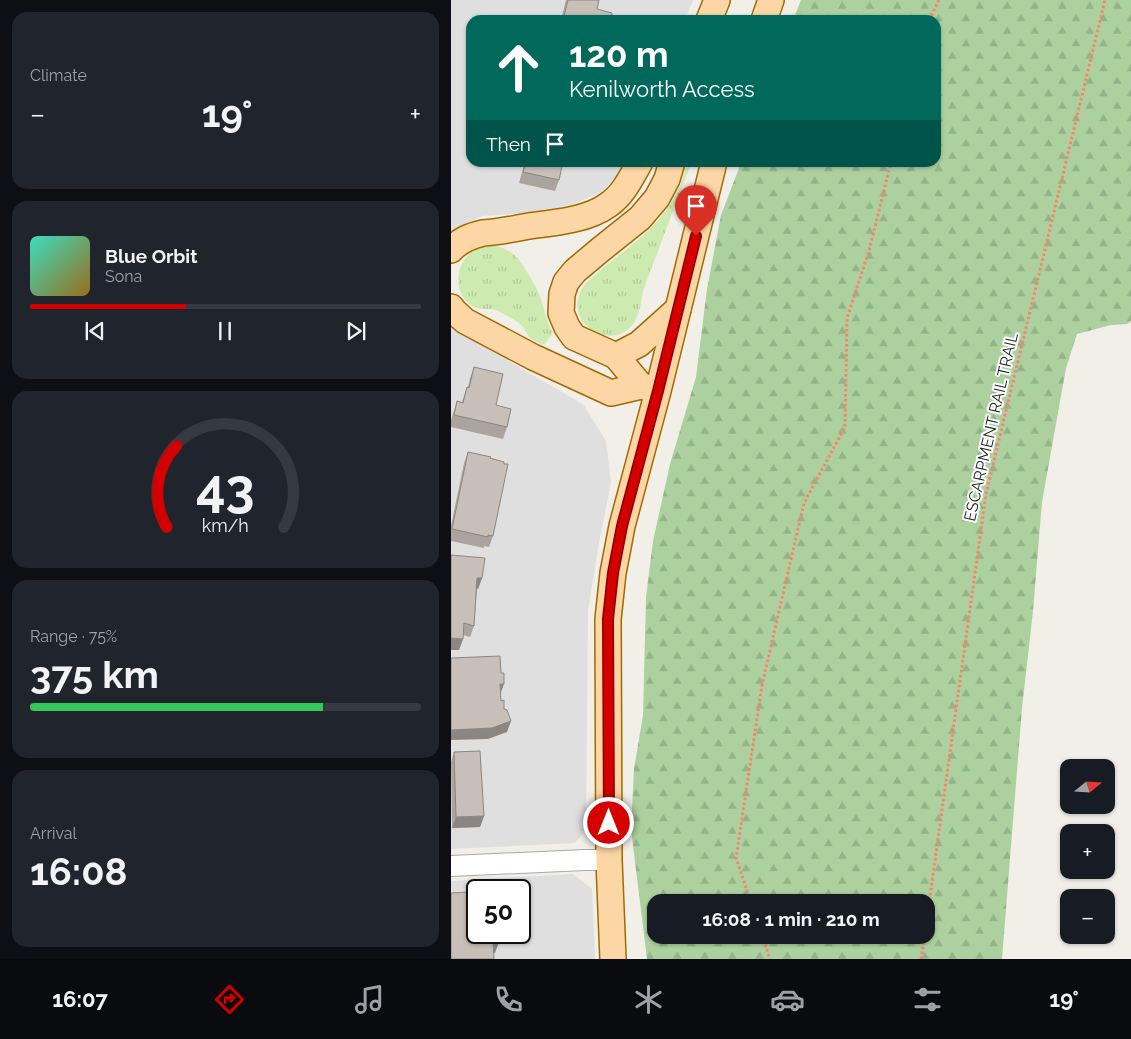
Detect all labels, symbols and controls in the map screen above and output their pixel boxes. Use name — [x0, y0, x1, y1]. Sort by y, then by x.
text: 120 m — [569, 34, 669, 75]
icon: ahead — [486, 35, 551, 100]
text: Climate — [30, 66, 87, 85]
text: Kenilworth Access — [569, 76, 755, 102]
text: 19° — [202, 91, 253, 136]
text: − — [30, 98, 45, 131]
text: + — [409, 98, 421, 131]
icon: arrive — [541, 130, 569, 158]
text: Then — [486, 133, 531, 155]
pin — [675, 185, 717, 236]
icon: arrive — [682, 192, 710, 220]
text: Blue Orbit — [105, 245, 197, 267]
text: Sona — [105, 267, 142, 286]
icon: previous — [81, 317, 109, 345]
icon: pause — [211, 317, 239, 345]
icon: next — [342, 317, 370, 345]
street label: ESCARPMENT RAIL TRAIL — [960, 330, 1022, 523]
text: 43 — [196, 457, 255, 518]
text: km/h — [202, 515, 249, 536]
text: Range · 75% — [30, 627, 117, 646]
text: 375 km — [30, 652, 159, 697]
north arrow — [1060, 759, 1115, 814]
map controls — [1060, 759, 1115, 944]
position arrow — [582, 796, 634, 848]
text: Arrival — [30, 824, 77, 843]
button: + — [1060, 824, 1115, 879]
text: 16:08 — [30, 849, 128, 894]
speed limit sign: 50 — [466, 879, 531, 944]
button: − — [1060, 889, 1115, 944]
text: 16:08 · 1 min · 210 m — [702, 908, 880, 930]
icon: directions — [212, 982, 247, 1017]
icon: music — [352, 982, 387, 1017]
icon: phone — [491, 982, 526, 1017]
icon: climate — [631, 982, 666, 1017]
icon: car — [770, 982, 805, 1017]
icon: filters — [910, 982, 945, 1017]
text: 16:07 — [52, 986, 108, 1012]
text: 19° — [1049, 986, 1079, 1012]

